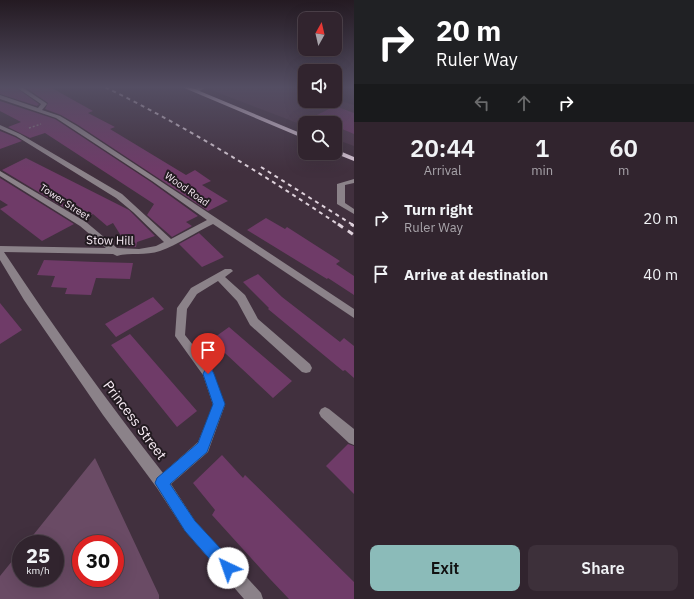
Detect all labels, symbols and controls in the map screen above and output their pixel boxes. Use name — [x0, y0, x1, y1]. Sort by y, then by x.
north arrow — [298, 12, 342, 56]
map controls — [298, 12, 342, 160]
text: 20 m — [436, 12, 501, 49]
icon: right — [370, 16, 422, 68]
text: Ruler Way — [436, 48, 518, 71]
button: sound — [298, 64, 342, 108]
icon: left — [471, 92, 493, 114]
icon: ahead — [513, 92, 535, 114]
icon: right — [555, 92, 577, 114]
button: search — [298, 116, 342, 160]
text: 20:44 — [410, 132, 475, 164]
text: 1 — [535, 132, 549, 164]
text: 60 — [609, 132, 638, 164]
text: Arrival — [424, 162, 462, 179]
text: min — [531, 162, 553, 179]
text: m — [618, 162, 629, 179]
street label: Wood Road — [162, 169, 212, 209]
street label: Tower Street — [37, 181, 93, 223]
text: Turn right — [404, 200, 473, 219]
icon: right — [370, 207, 392, 229]
text: 20 m — [643, 209, 678, 228]
text: Ruler Way — [404, 219, 463, 236]
street label: Stow Hill — [86, 232, 134, 248]
icon: arrive — [370, 263, 392, 285]
text: Arrive at destination — [404, 265, 548, 284]
text: 40 m — [643, 265, 678, 284]
pin — [191, 333, 225, 374]
icon: arrive — [197, 339, 219, 361]
street label: Princess Street — [99, 377, 171, 463]
speed limit sign: 30 — [72, 535, 124, 587]
text: 25 — [26, 542, 50, 569]
button: Exit — [370, 545, 520, 591]
button: Share — [528, 545, 678, 591]
position arrow — [207, 547, 249, 589]
text: km/h — [26, 564, 50, 577]

